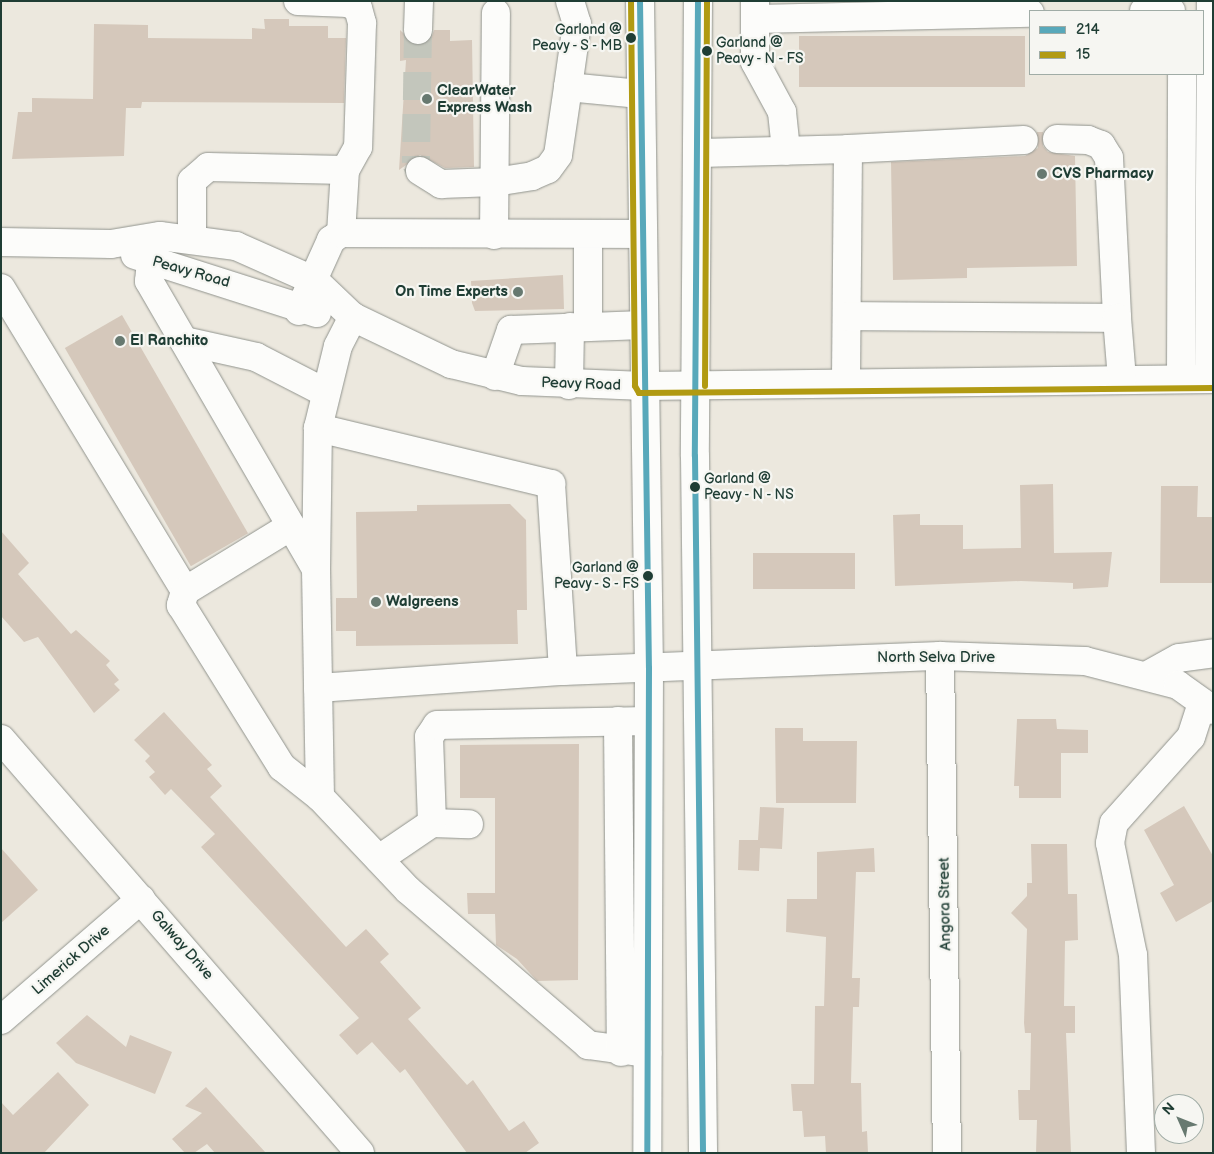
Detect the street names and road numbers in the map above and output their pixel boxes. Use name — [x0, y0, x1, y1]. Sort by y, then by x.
street label: Peavy Road — [150, 252, 232, 292]
street label: Peavy Road — [540, 374, 622, 394]
street label: North Selva Drive — [877, 649, 995, 667]
street label: Angora Street — [935, 857, 955, 951]
street label: Galway Drive — [146, 906, 218, 984]
street label: Limerick Drive — [28, 921, 114, 999]

